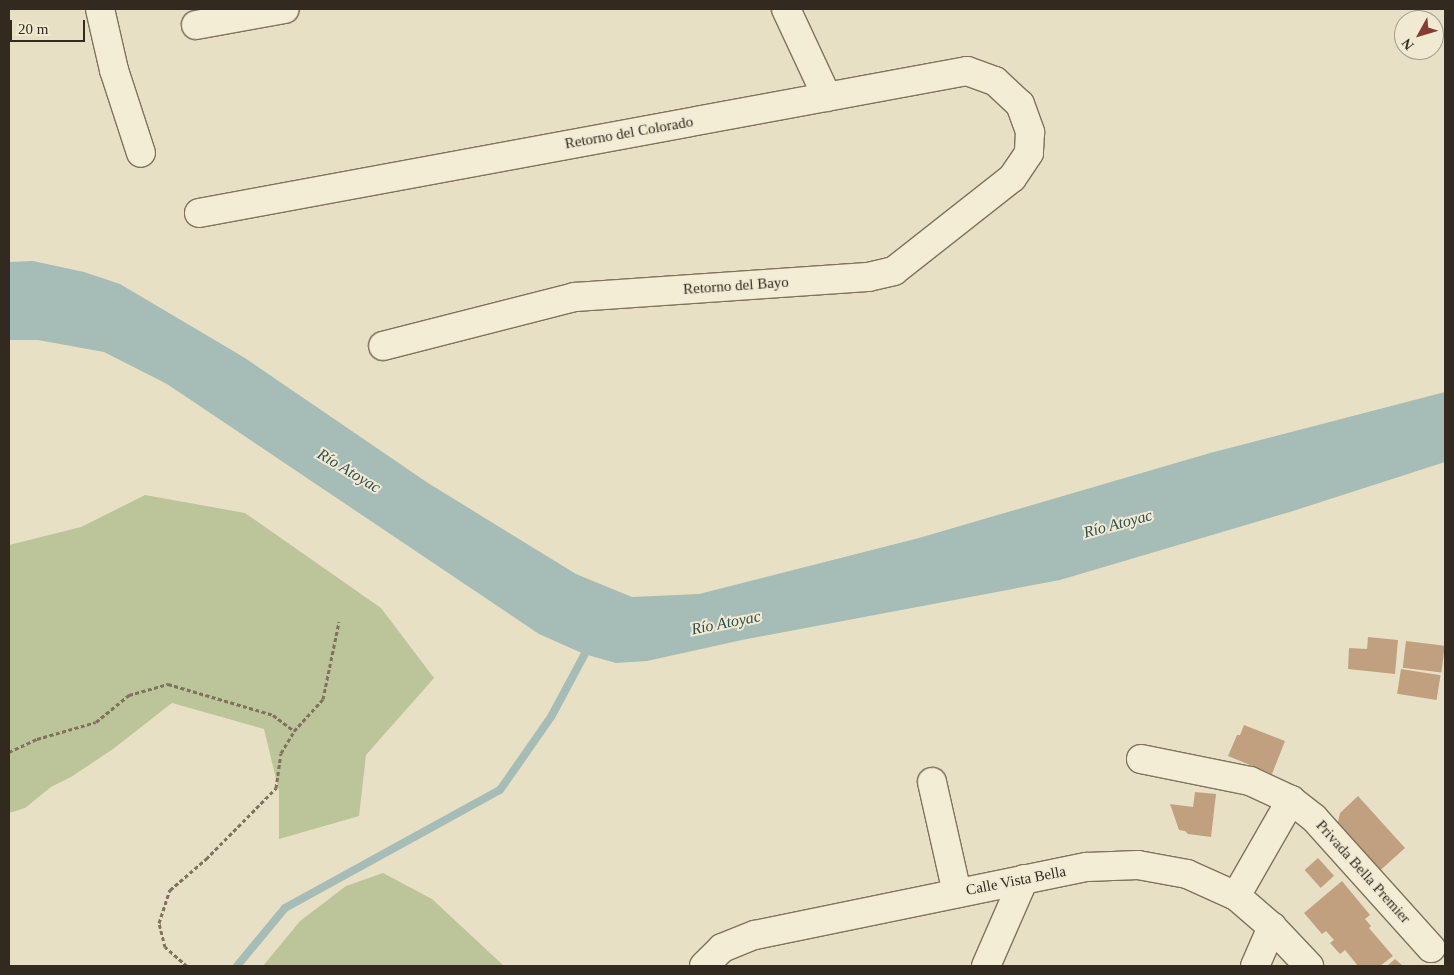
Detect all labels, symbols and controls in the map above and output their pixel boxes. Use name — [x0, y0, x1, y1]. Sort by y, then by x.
scale bar — [12, 10, 88, 42]
north arrow — [1394, 10, 1444, 60]
text: 20 m — [18, 21, 48, 37]
text: N — [1399, 35, 1417, 53]
street label: Retorno del Colorado — [563, 113, 695, 153]
street label: Retorno del Bayo — [683, 273, 789, 299]
water label: Río Atoyac — [314, 445, 384, 497]
water label: Río Atoyac — [1081, 506, 1155, 542]
water label: Río Atoyac — [689, 607, 763, 639]
street label: Privada Bella Premier — [1312, 817, 1414, 927]
street label: Calle Vista Bella — [964, 862, 1068, 900]

